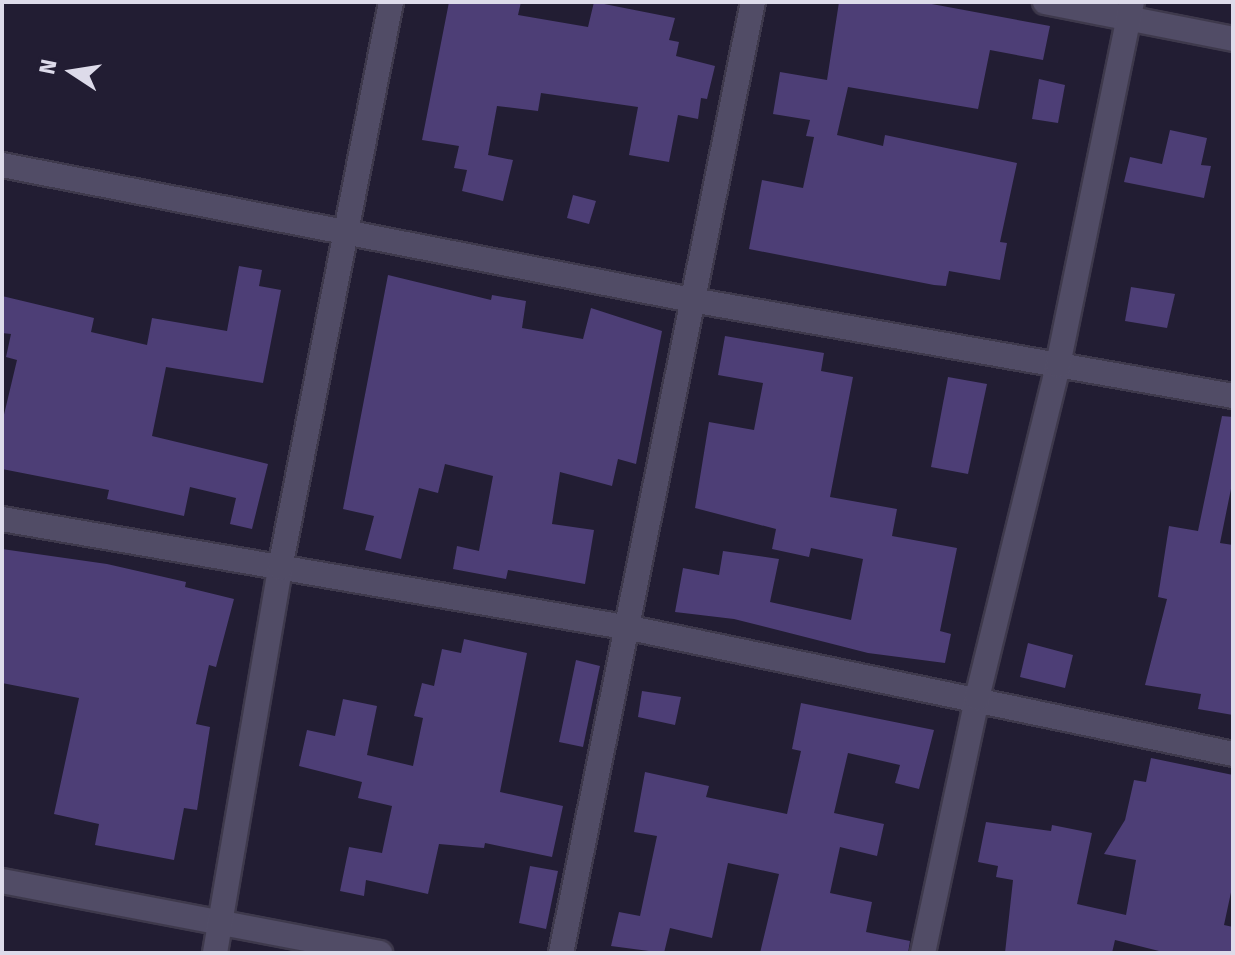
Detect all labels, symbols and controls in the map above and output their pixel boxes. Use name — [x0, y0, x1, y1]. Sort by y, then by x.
north arrow — [32, 32, 112, 112]
text: N — [33, 57, 63, 77]

